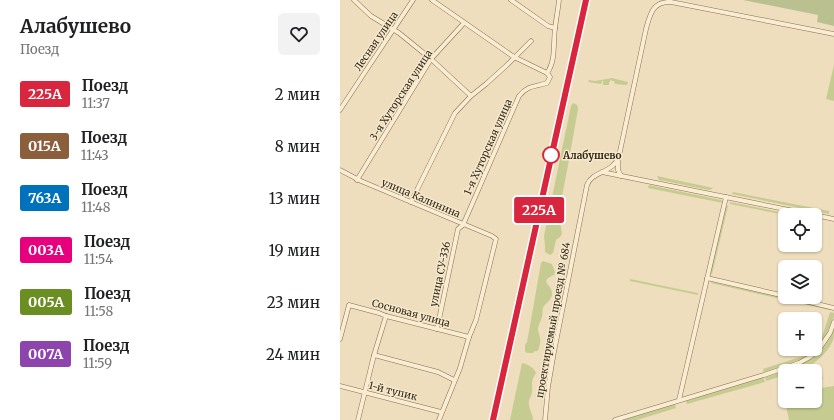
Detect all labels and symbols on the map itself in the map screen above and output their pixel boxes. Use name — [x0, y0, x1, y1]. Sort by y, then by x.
street label: Лесная улица — [351, 8, 401, 73]
street label: 3-я Хуторская улица — [367, 47, 436, 143]
street label: 1-я Хуторская улица — [461, 96, 515, 197]
marker: Алабушево — [542, 146, 560, 164]
place label: Алабушево — [562, 149, 622, 162]
street label: улица Калинина — [380, 176, 463, 221]
line badge: 225А — [511, 197, 567, 223]
street label: улица СУ-336 — [427, 240, 453, 308]
street label: проектируемый проезд № 684 — [533, 241, 573, 399]
street label: Сосновая улица — [370, 296, 452, 330]
street label: 1-й тупик — [367, 379, 419, 403]

